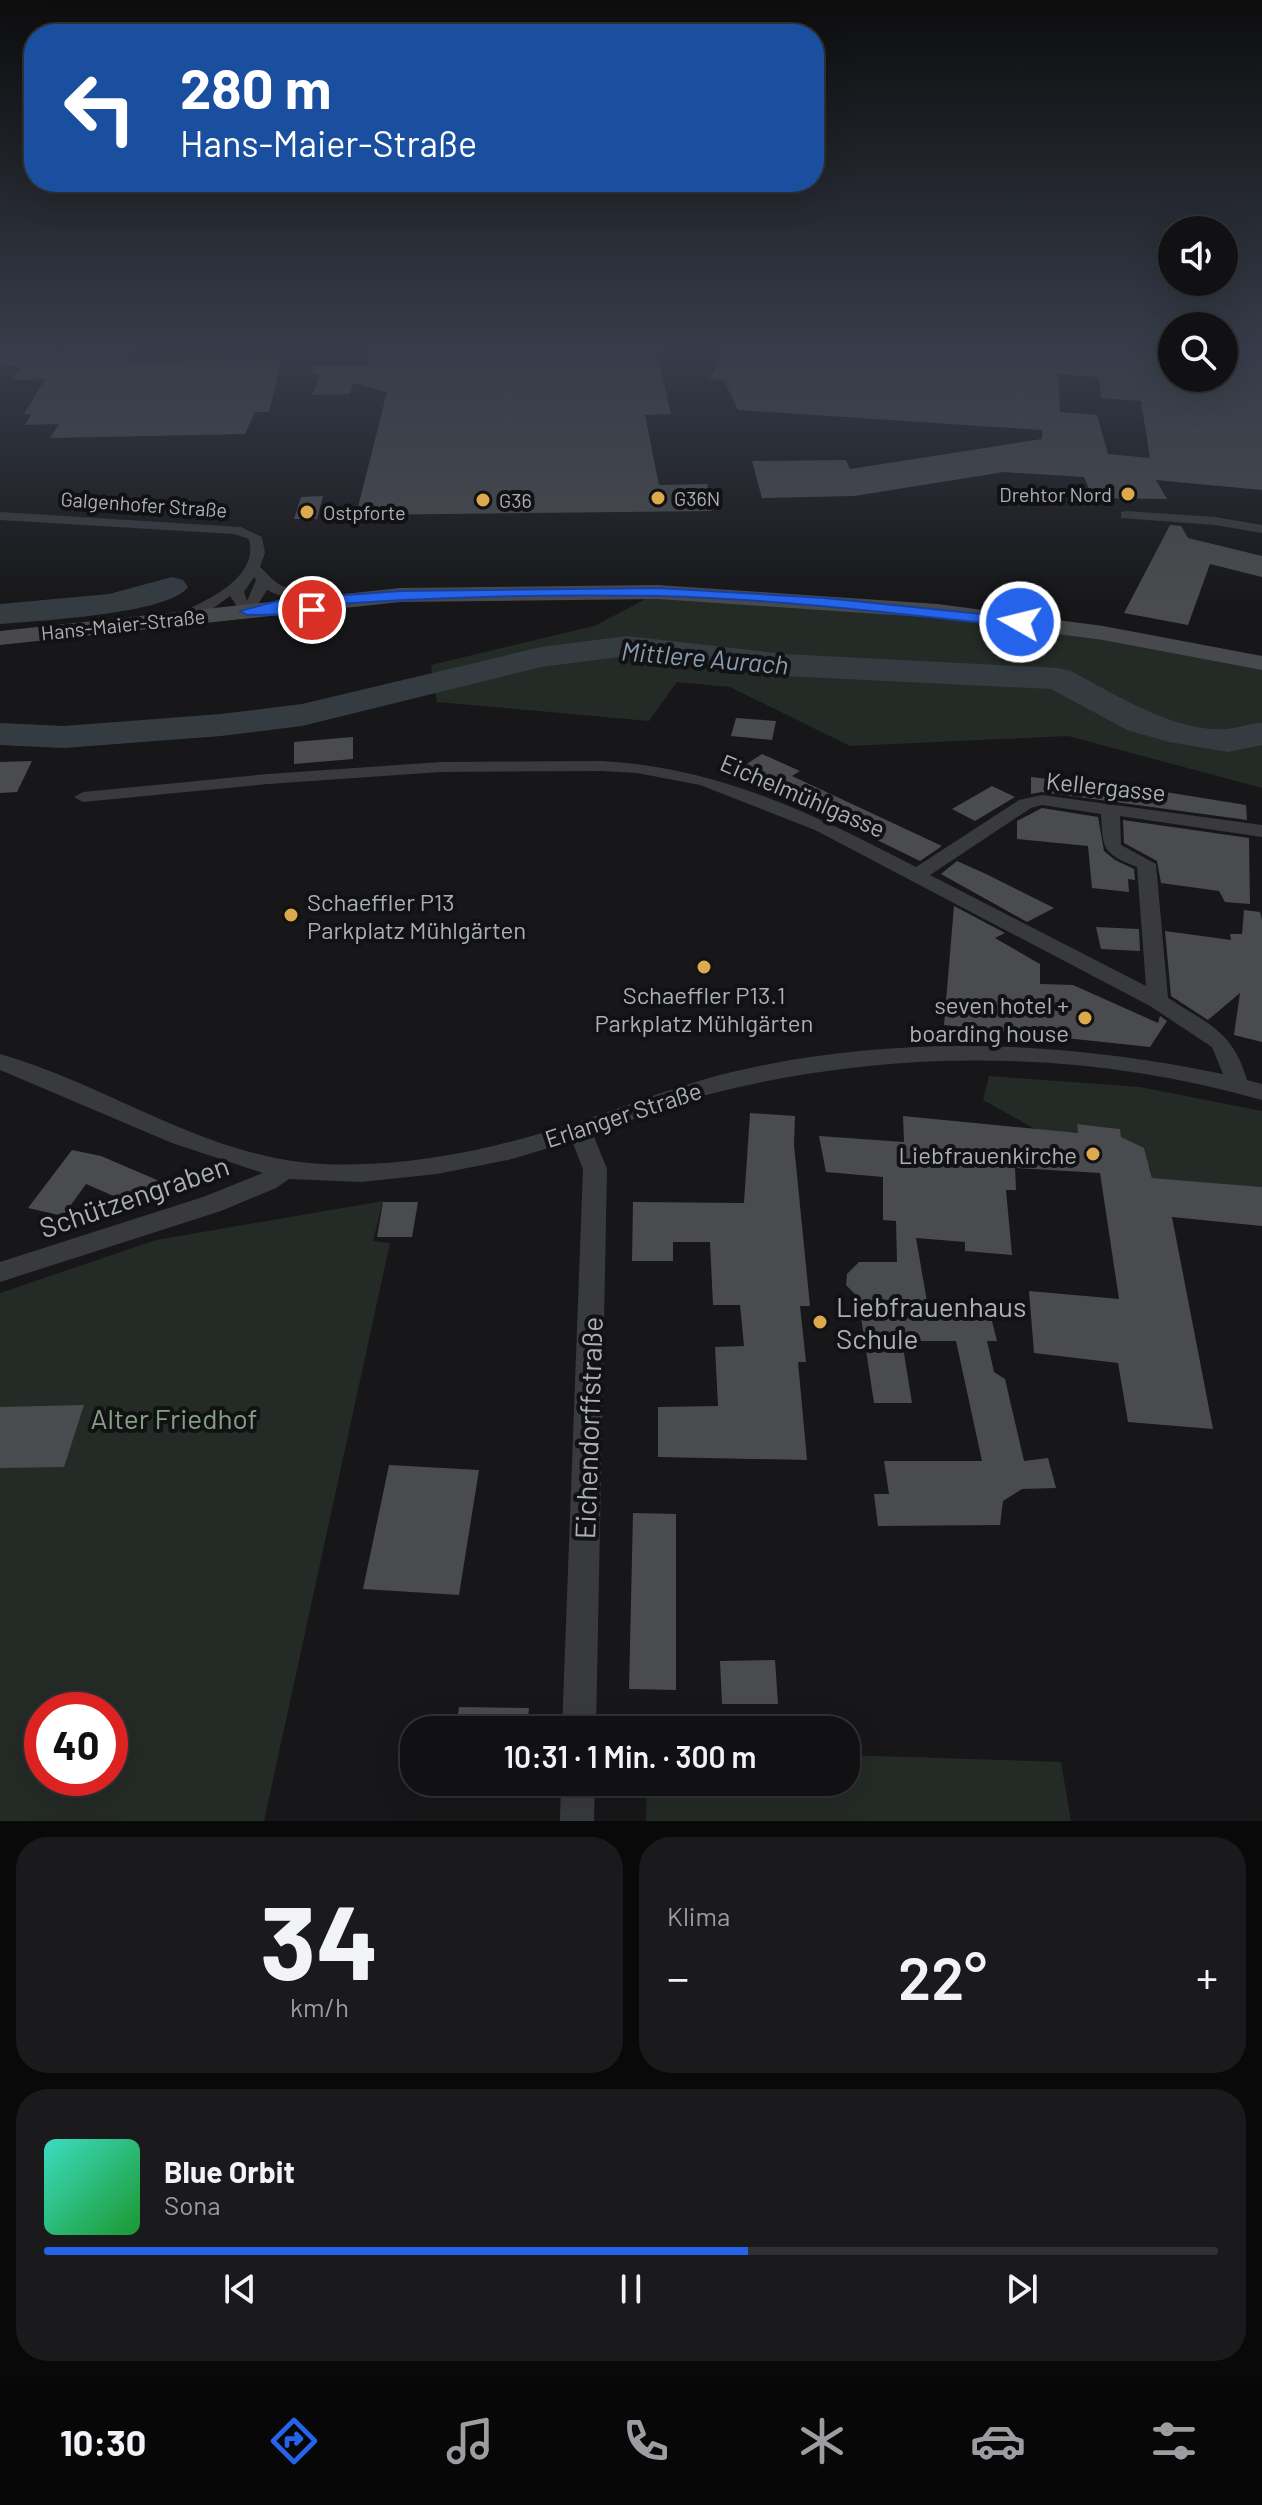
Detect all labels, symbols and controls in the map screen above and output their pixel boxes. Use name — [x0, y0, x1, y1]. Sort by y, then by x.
text: 280 m — [180, 53, 332, 120]
icon: left — [48, 56, 152, 160]
text: Hans-Maier-Straße — [180, 121, 477, 164]
map controls — [1158, 216, 1238, 392]
button: sound — [1158, 216, 1238, 296]
button: search — [1158, 312, 1238, 392]
place label: Drehtor Nord — [999, 482, 1112, 506]
marker: Drehtor Nord — [1119, 485, 1137, 503]
street label: Galgenhofer Straße — [60, 486, 228, 522]
place label: G36N — [674, 486, 720, 510]
place label: G36 — [499, 488, 532, 512]
marker: G36N — [649, 489, 667, 507]
marker: G36 — [474, 491, 492, 509]
place label: Ostpforte — [323, 500, 406, 524]
marker: Ostpforte — [298, 503, 316, 521]
pin — [278, 576, 346, 644]
position arrow — [978, 580, 1062, 664]
icon: arrive — [290, 588, 334, 632]
street label: Hans-Maier-Straße — [40, 603, 206, 645]
water label: Mittlere Aurach — [620, 634, 790, 680]
street label: Eichelmühlgasse — [716, 747, 890, 843]
street label: Kellergasse — [1045, 765, 1167, 807]
place label: Schaeffler P13 Parkplatz Mühlgärten — [307, 887, 526, 944]
marker: Schaeffler P13 Parkplatz Mühlgärten — [282, 906, 300, 924]
marker: Schaeffler P13.1 Parkplatz Mühlgärten — [695, 958, 713, 976]
place label: Schaeffler P13.1 Parkplatz Mühlgärten — [594, 980, 814, 1037]
place label: seven hotel + boarding house — [909, 990, 1069, 1047]
marker: seven hotel + boarding house — [1076, 1009, 1094, 1027]
street label: Erlanger Straße — [541, 1075, 705, 1153]
place label: Liebfrauenkirche — [898, 1140, 1077, 1169]
marker: Liebfrauenkirche — [1084, 1145, 1102, 1163]
street label: Schützengraben — [35, 1148, 233, 1244]
place label: Liebfrauenhaus Schule — [836, 1289, 1027, 1355]
marker: Liebfrauenhaus Schule — [811, 1313, 829, 1331]
street label: Eichendorffstraße — [567, 1316, 609, 1540]
park label: Alter Friedhof — [91, 1401, 258, 1435]
speed limit sign: 40 — [24, 1692, 128, 1796]
text: 10:31 · 1 Min. · 300 m — [504, 1738, 756, 1774]
text: 34 — [260, 1876, 379, 2001]
text: Klima — [667, 1900, 730, 1931]
text: 22° — [898, 1940, 987, 2012]
text: − — [667, 1950, 689, 2003]
text: + — [1196, 1950, 1218, 2003]
text: km/h — [290, 1991, 349, 2022]
text: Blue Orbit — [164, 2153, 295, 2189]
text: Sona — [164, 2189, 221, 2220]
icon: previous — [218, 2267, 262, 2311]
icon: pause — [609, 2267, 653, 2311]
icon: next — [1000, 2267, 1044, 2311]
icon: directions — [266, 2413, 322, 2469]
icon: music — [442, 2413, 498, 2469]
icon: phone — [618, 2413, 674, 2469]
icon: climate — [794, 2413, 850, 2469]
icon: car — [970, 2413, 1026, 2469]
icon: filters — [1146, 2413, 1202, 2469]
text: 10:30 — [60, 2420, 146, 2463]

